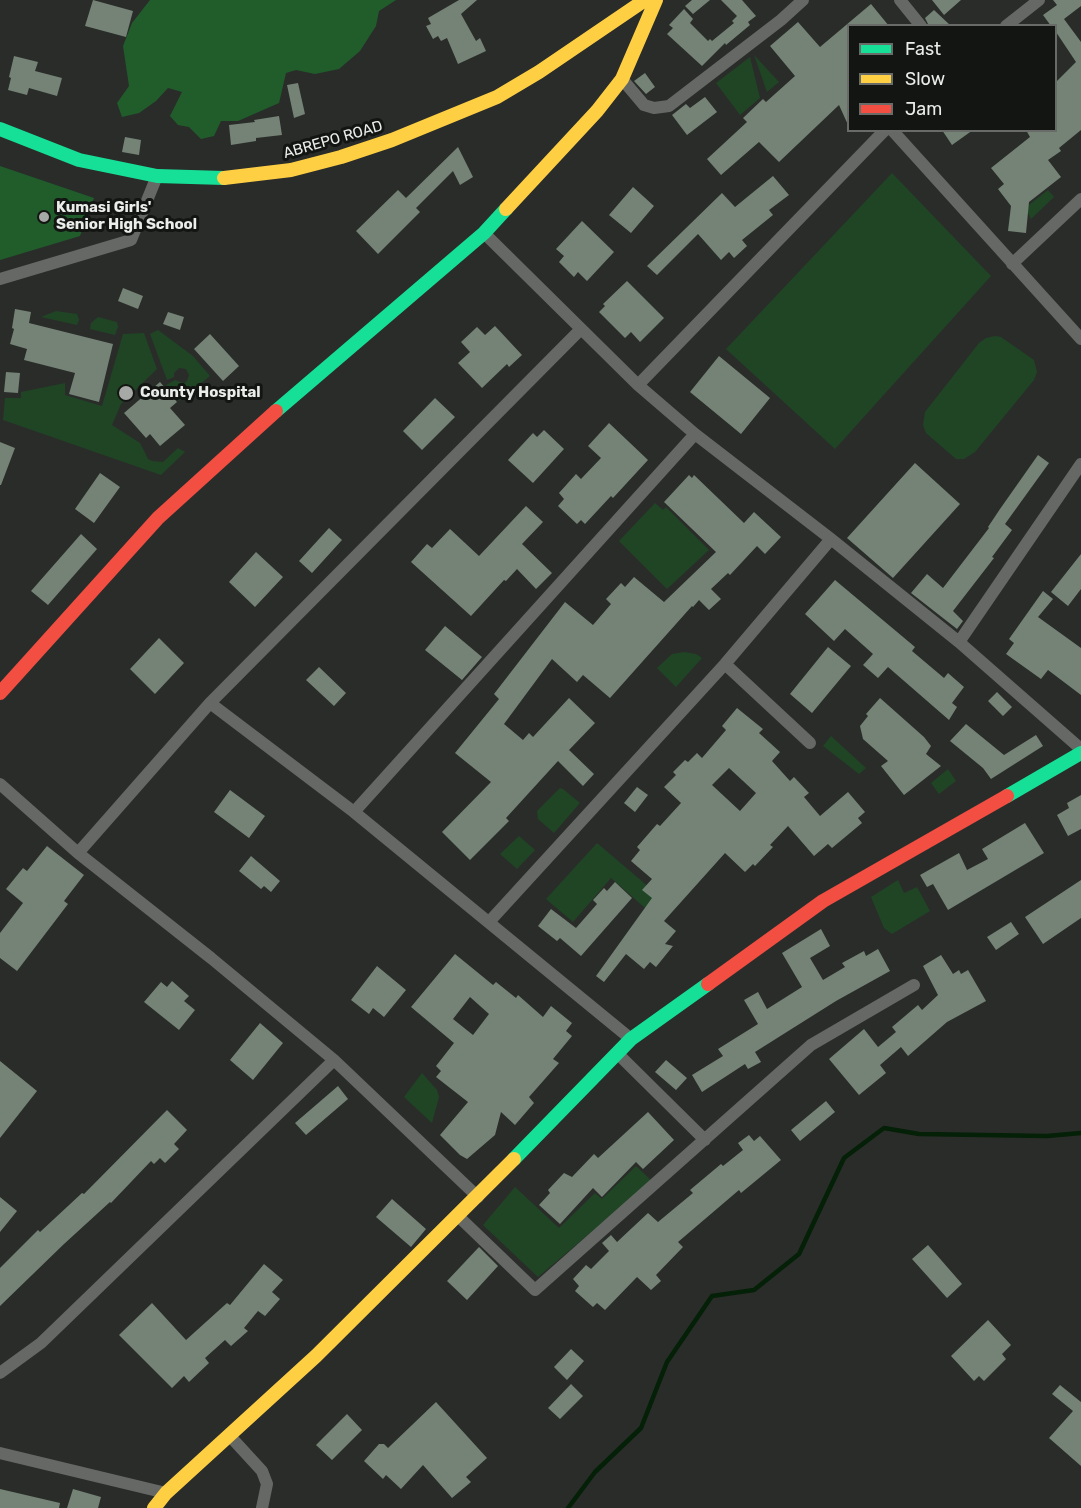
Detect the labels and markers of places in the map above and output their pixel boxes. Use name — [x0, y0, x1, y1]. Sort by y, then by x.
place label: Kumasi Girls' Senior High School — [56, 199, 197, 234]
marker: Kumasi Girls' Senior High School — [37, 210, 51, 224]
marker: County Hospital — [117, 384, 135, 402]
place label: County Hospital — [140, 384, 261, 402]

